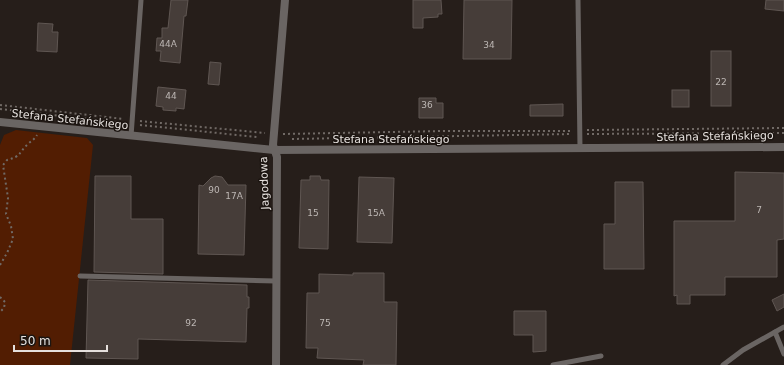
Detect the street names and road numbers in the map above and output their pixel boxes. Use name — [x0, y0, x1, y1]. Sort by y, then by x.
street label: Stefana Stefańskiego — [11, 107, 129, 132]
street label: Stefana Stefańskiego — [656, 129, 774, 144]
street label: Stefana Stefańskiego — [332, 133, 450, 146]
street label: Jagodowa — [257, 156, 272, 211]

